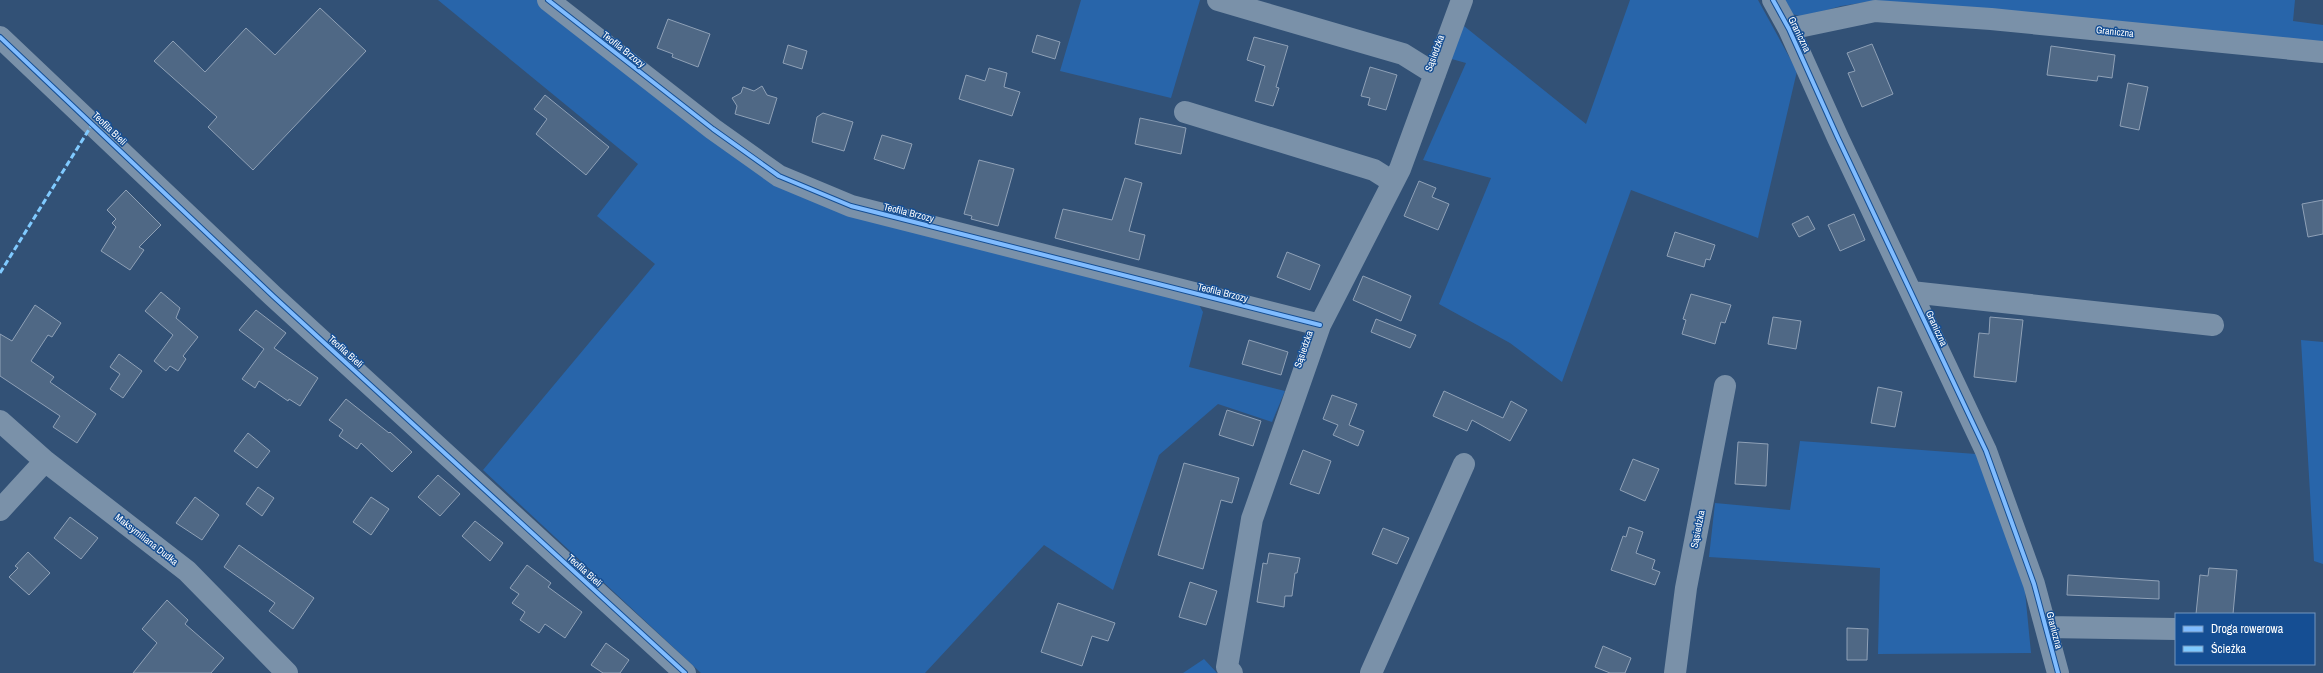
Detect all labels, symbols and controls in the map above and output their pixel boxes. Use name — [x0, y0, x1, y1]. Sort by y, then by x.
street label: Graniczna — [1785, 14, 1814, 54]
street label: Graniczna — [2095, 23, 2135, 40]
street label: Teofila Brzozy — [599, 28, 649, 71]
street label: Sąsiedzka — [1422, 33, 1447, 73]
street label: Teofila Bieli — [90, 109, 130, 148]
street label: Teofila Brzozy — [882, 200, 936, 225]
street label: Teofila Brzozy — [1196, 280, 1250, 305]
street label: Graniczna — [1923, 308, 1951, 348]
street label: Sąsiedzka — [1291, 329, 1316, 369]
street label: Teofila Bieli — [325, 332, 366, 371]
street label: Sąsiedzka — [1687, 509, 1708, 549]
street label: Maksymiliana Dudka — [113, 511, 181, 568]
street label: Teofila Bieli — [564, 551, 605, 590]
street label: Graniczna — [2043, 610, 2066, 651]
legend — [2175, 613, 2315, 665]
text: Droga rowerowa — [2211, 621, 2284, 637]
text: Ścieżka — [2211, 641, 2247, 657]

